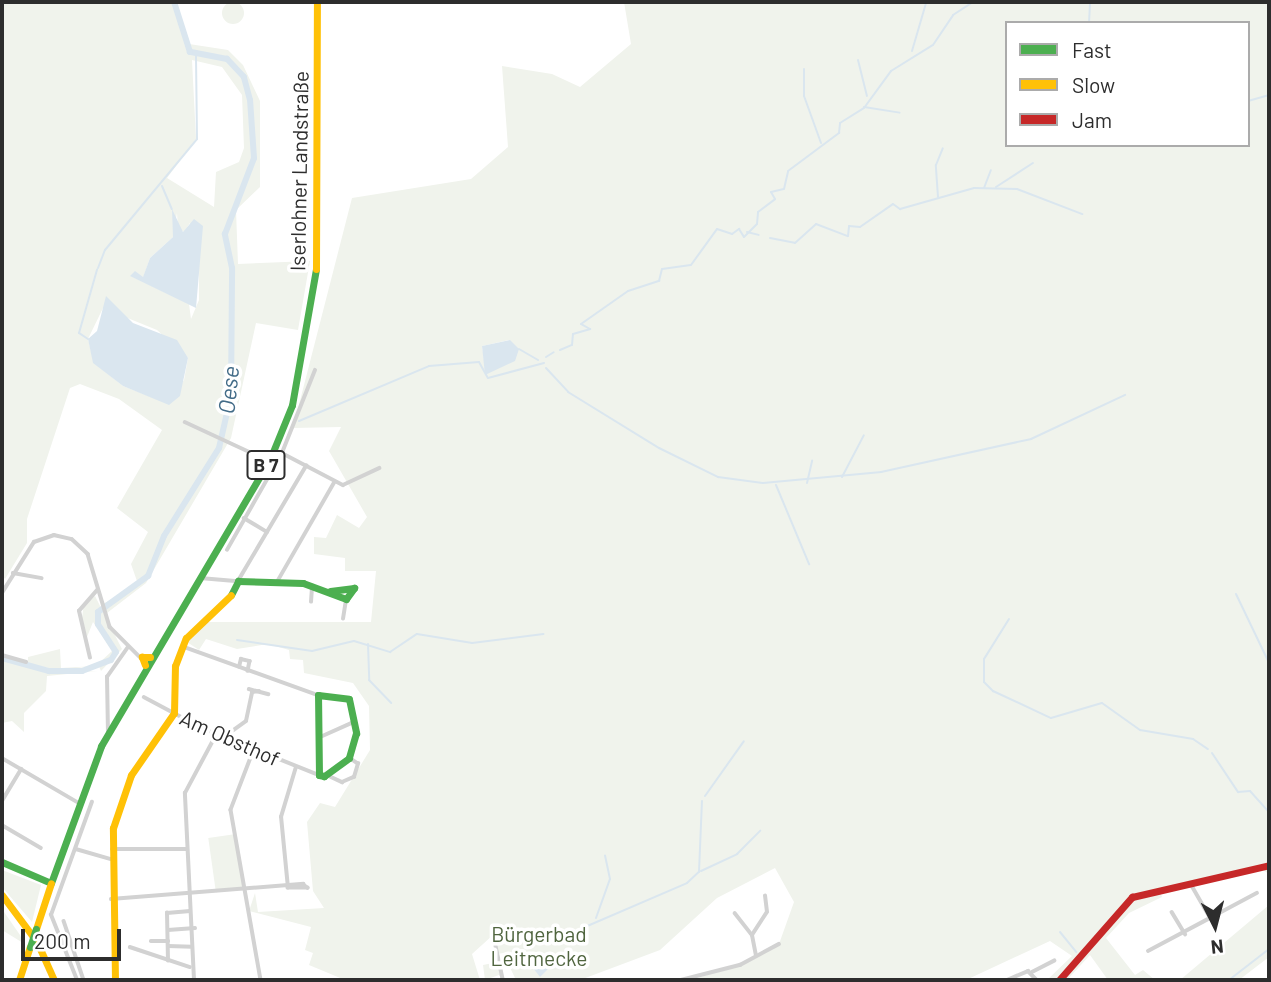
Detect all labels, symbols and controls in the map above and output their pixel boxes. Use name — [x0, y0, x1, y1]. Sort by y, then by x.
legend — [1005, 21, 1250, 147]
text: Fast — [1072, 37, 1112, 62]
street label: Iserlohner Landstraße — [285, 71, 313, 271]
text: Slow — [1072, 72, 1115, 97]
text: Jam — [1072, 107, 1112, 132]
water label: Oese — [212, 365, 244, 415]
road number: B 7 — [245, 450, 287, 480]
street label: Am Obsthof — [176, 705, 284, 771]
north arrow — [1180, 891, 1250, 961]
scale bar — [24, 916, 124, 960]
park label: Bürgerbad Leitmecke — [491, 921, 587, 971]
text: 200 m — [34, 928, 91, 953]
text: N — [1210, 935, 1225, 959]

